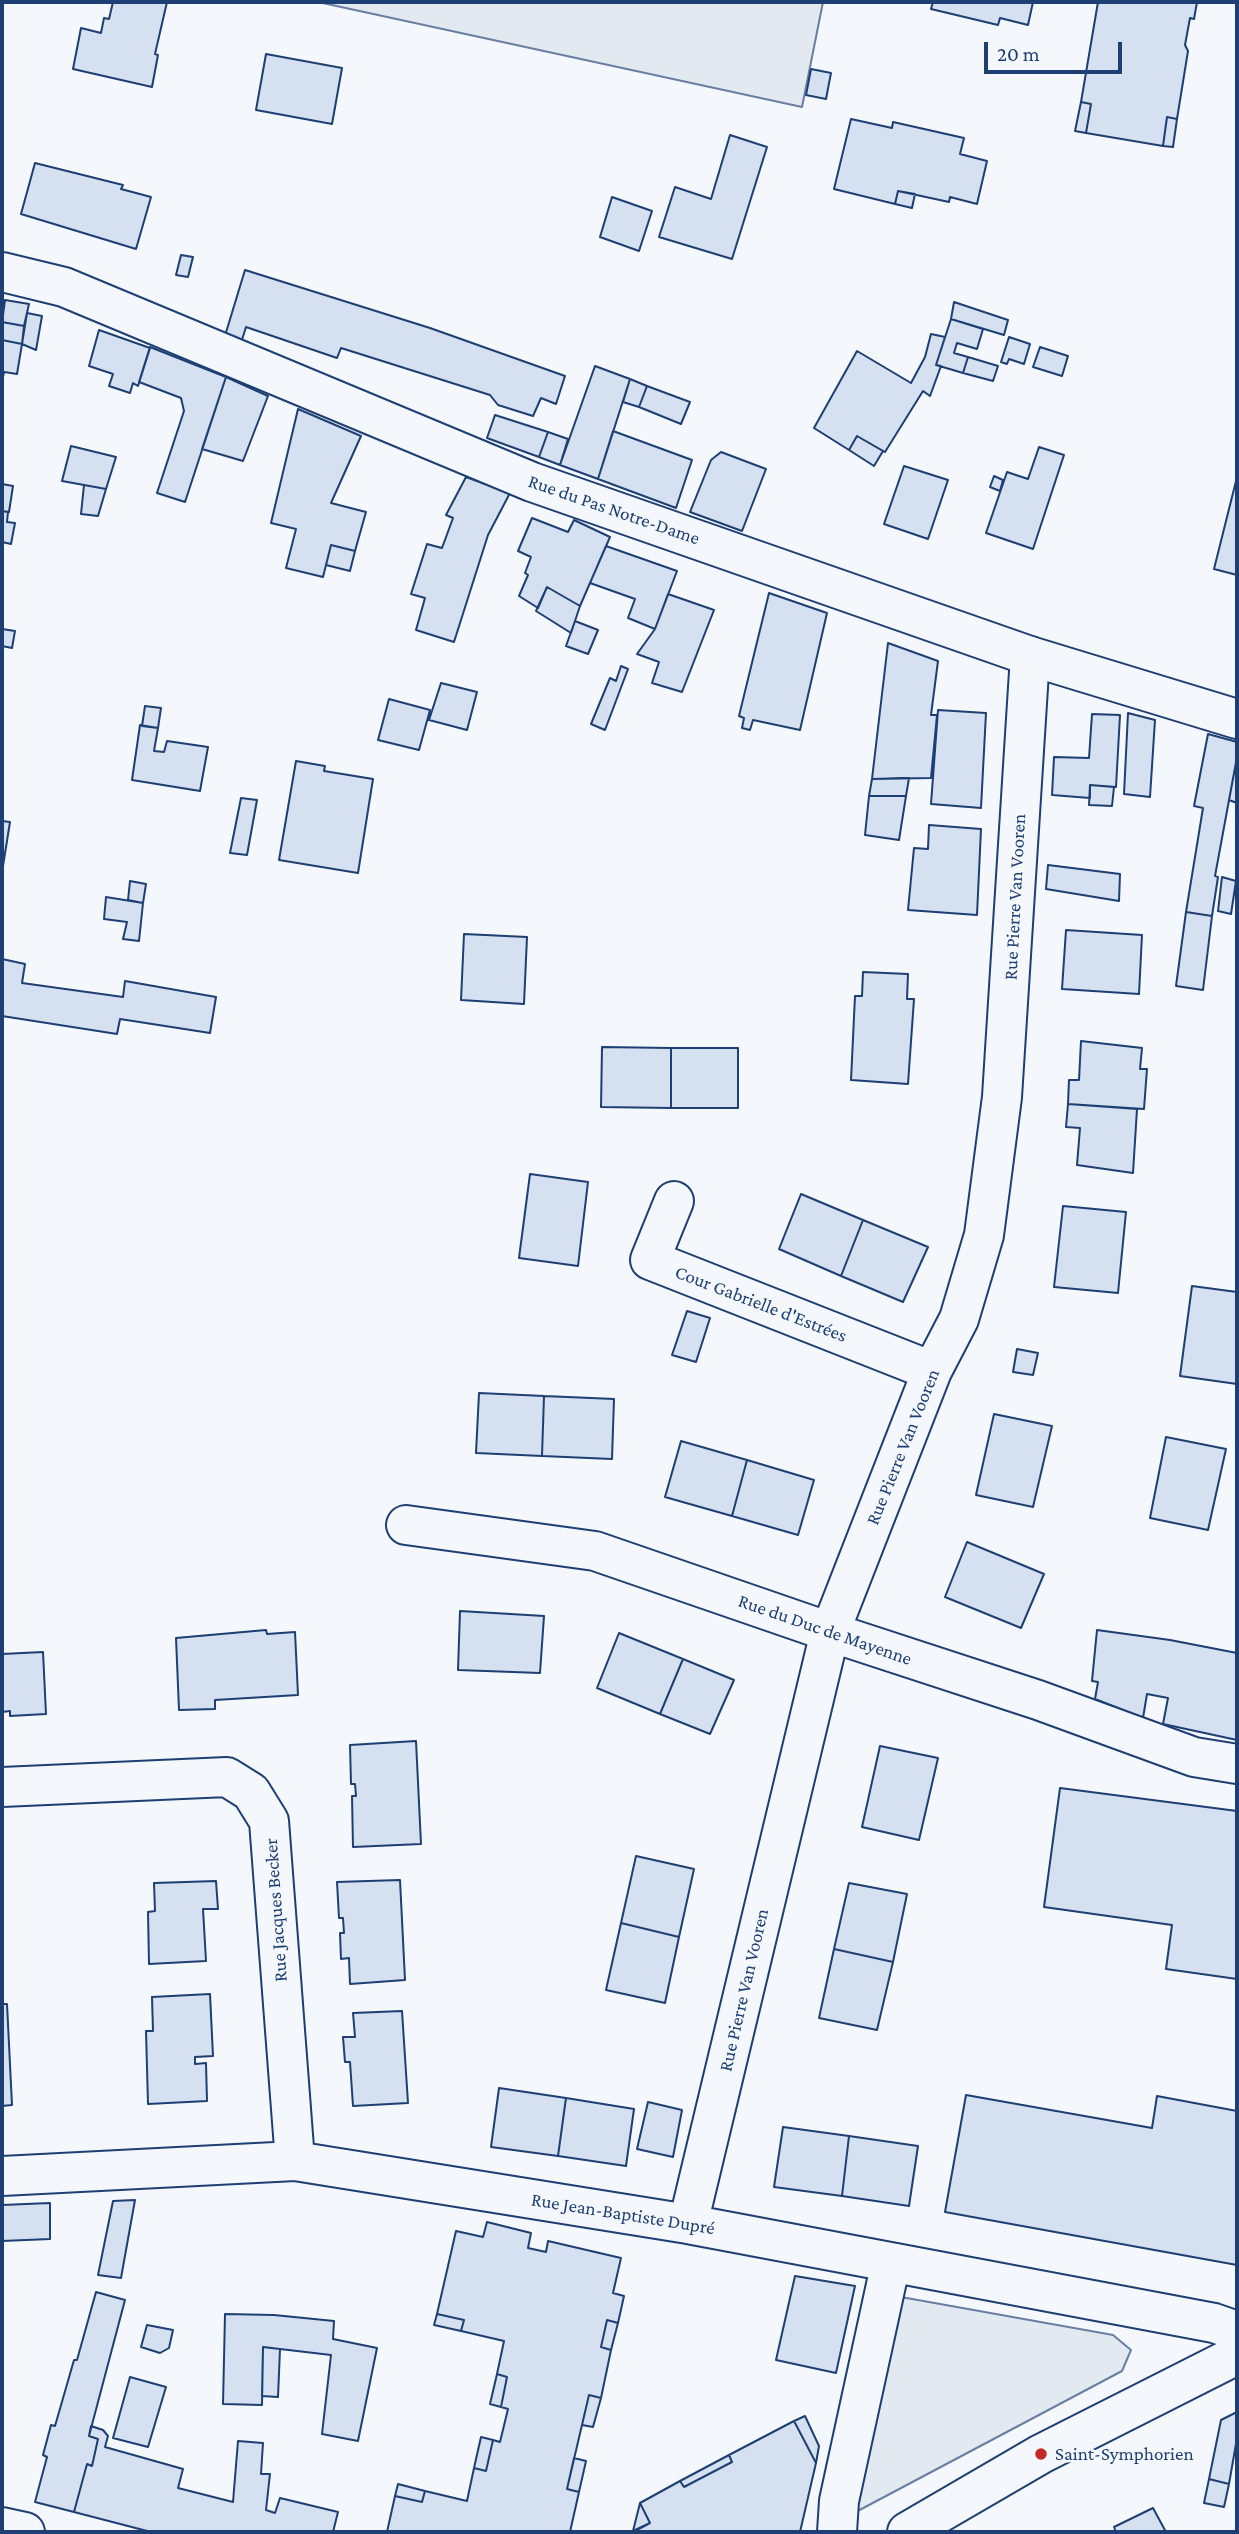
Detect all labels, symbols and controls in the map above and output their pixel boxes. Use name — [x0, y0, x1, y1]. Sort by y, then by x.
scale bar — [987, 28, 1125, 72]
text: 20 m — [997, 42, 1040, 66]
street label: Rue du Pas Notre-Dame — [525, 470, 703, 550]
street label: Rue Pierre Van Vooren — [999, 813, 1031, 981]
street label: Cour Gabrielle d'Estrées — [672, 1261, 850, 1347]
street label: Rue Pierre Van Vooren — [861, 1366, 945, 1528]
street label: Rue du Duc de Mayenne — [735, 1590, 915, 1670]
street label: Rue Jacques Becker — [260, 1837, 292, 1983]
street label: Rue Pierre Van Vooren — [714, 1906, 774, 2074]
street label: Rue Jean-Baptiste Dupré — [530, 2188, 716, 2240]
place label: Saint-Symphorien — [1055, 2443, 1194, 2465]
marker: Saint-Symphorien — [1033, 2446, 1049, 2462]

